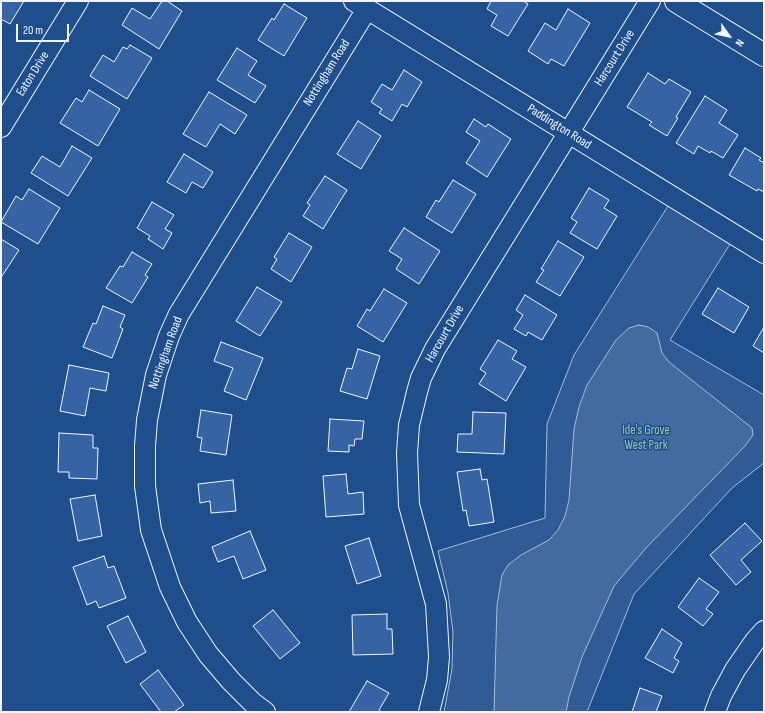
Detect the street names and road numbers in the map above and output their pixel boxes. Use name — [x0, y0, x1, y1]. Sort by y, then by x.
street label: Harcourt Drive — [592, 27, 638, 89]
street label: Nottingham Road — [300, 37, 354, 109]
street label: Eaton Drive — [13, 49, 53, 99]
street label: Paddington Road — [524, 101, 594, 153]
street label: Harcourt Drive — [422, 303, 468, 365]
street label: Nottingham Road — [146, 315, 186, 391]

